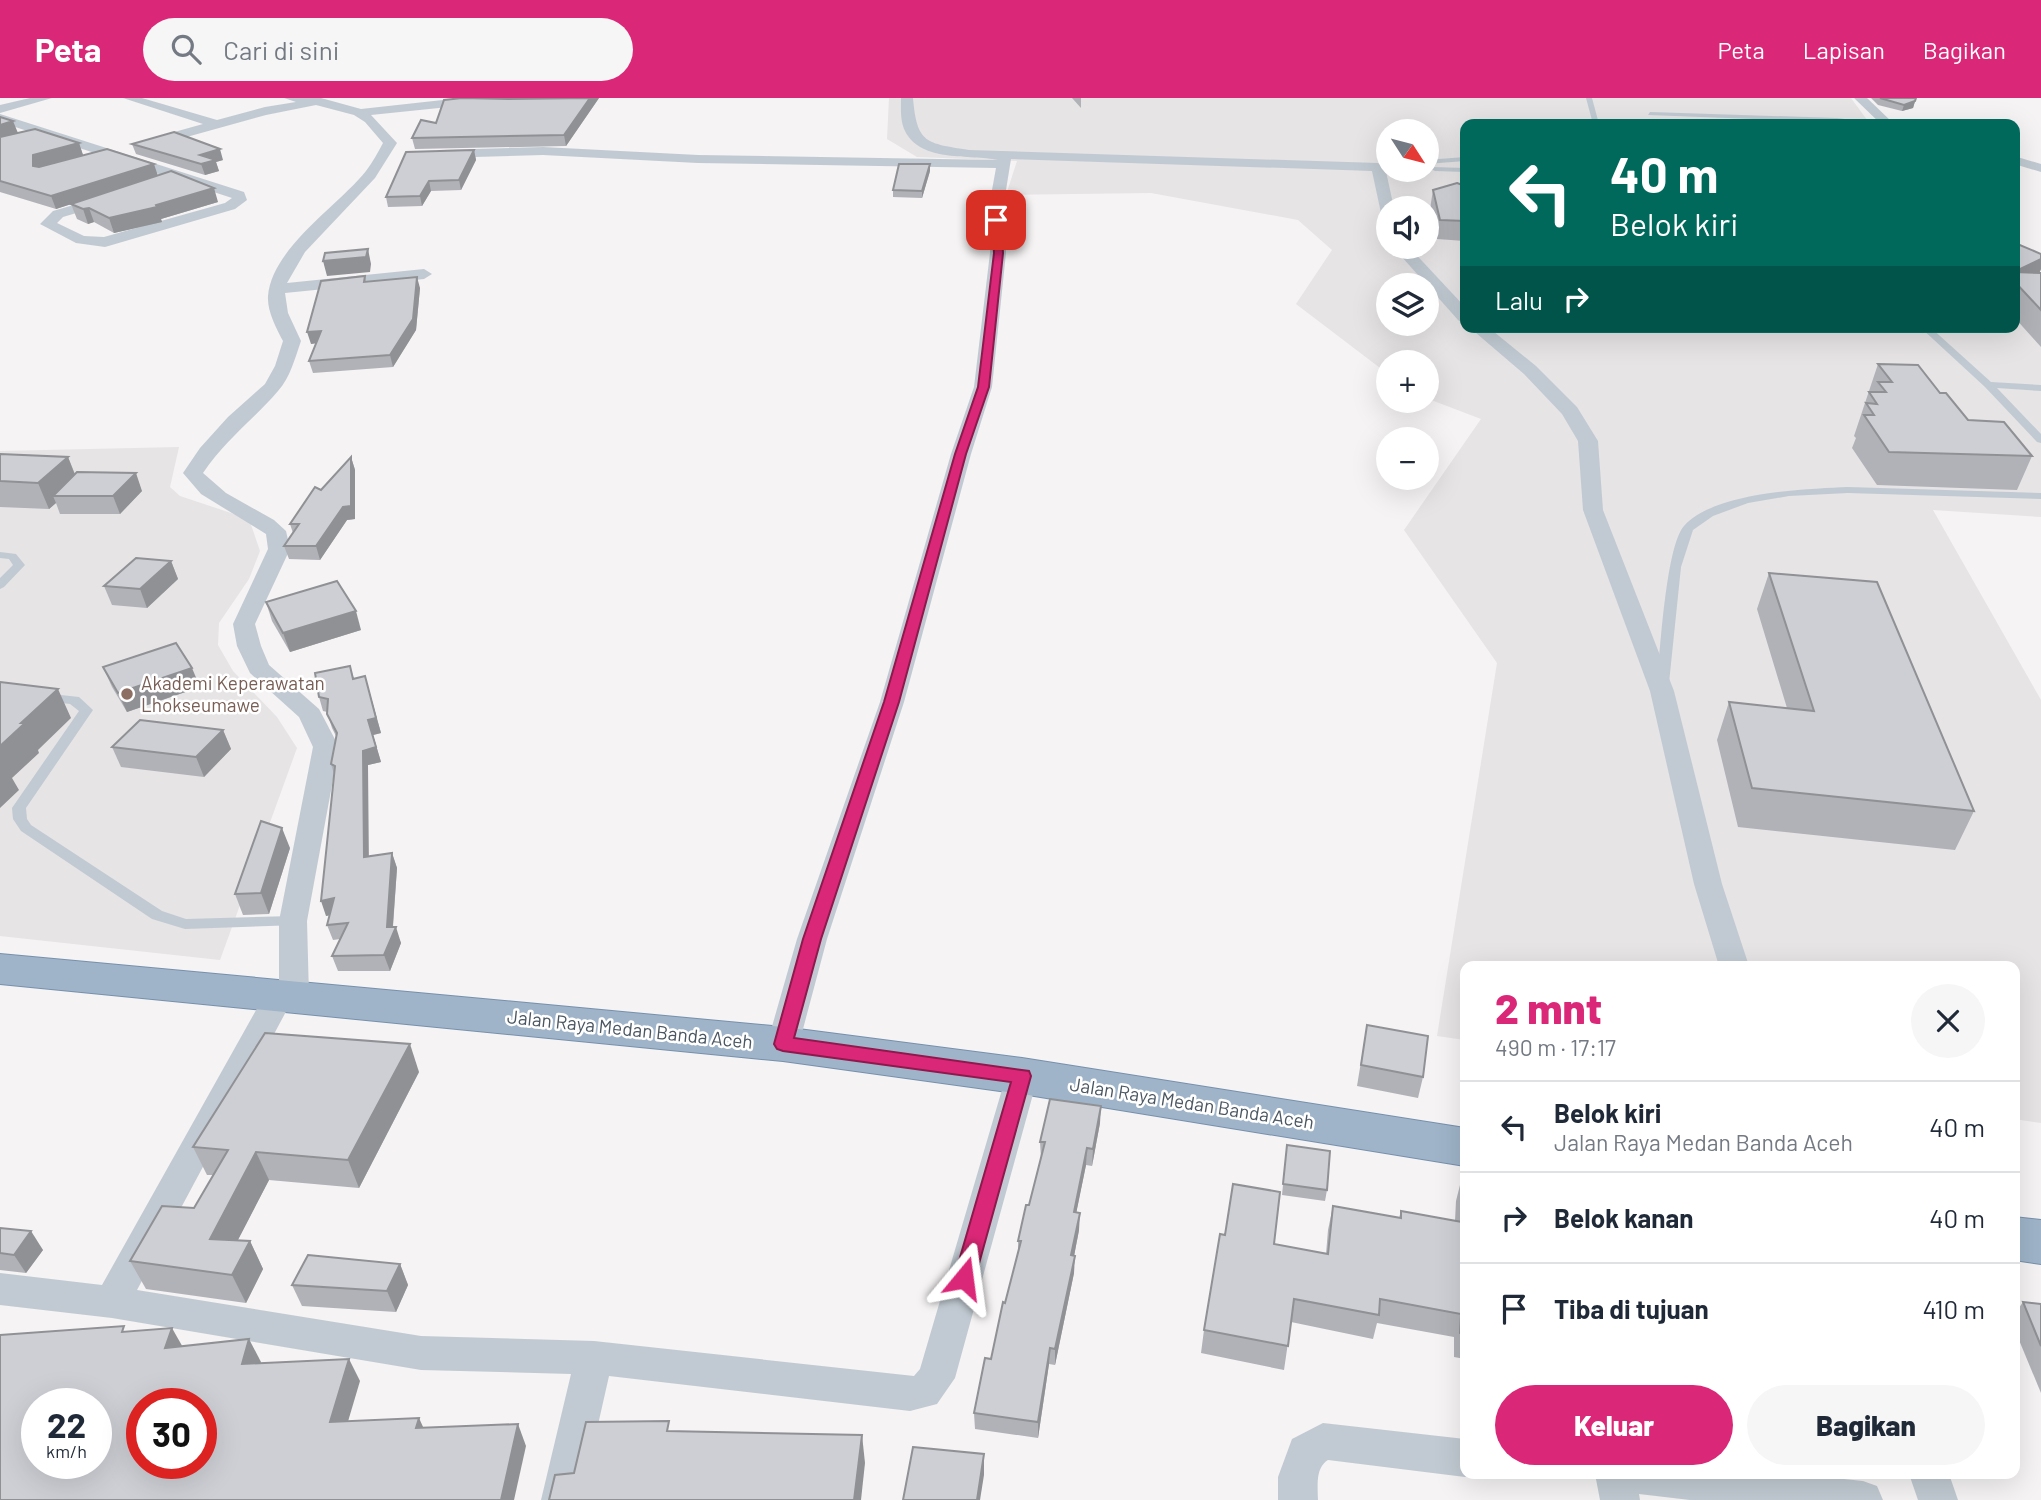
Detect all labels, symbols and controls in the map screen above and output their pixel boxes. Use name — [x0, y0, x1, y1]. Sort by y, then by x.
search box — [143, 18, 633, 81]
text: Peta — [35, 29, 101, 69]
icon: search — [167, 30, 205, 68]
text: Cari di sini — [223, 34, 339, 65]
text: Peta — [1717, 35, 1765, 64]
text: Lapisan — [1803, 35, 1885, 64]
text: Bagikan — [1923, 35, 2006, 64]
north arrow — [1376, 119, 1438, 182]
map controls — [1376, 119, 1439, 490]
text: 40 m — [1610, 144, 1718, 203]
icon: left — [1495, 147, 1586, 238]
pin — [966, 190, 1026, 250]
button: sound — [1376, 196, 1439, 259]
icon: arrive — [977, 201, 1015, 239]
text: Belok kiri — [1610, 204, 1738, 242]
button: layers — [1376, 273, 1439, 336]
icon: right — [1557, 280, 1595, 318]
text: Lalu — [1495, 284, 1543, 315]
button: + — [1376, 350, 1439, 413]
button: − — [1376, 427, 1439, 490]
place label: Akademi Keperawatan Lhokseumawe — [141, 671, 325, 716]
marker: Akademi Keperawatan Lhokseumawe — [119, 686, 135, 702]
text: 2 mnt — [1495, 982, 1602, 1032]
button: close — [1911, 984, 1985, 1058]
street label: Jalan Raya Medan Banda Aceh — [506, 1004, 754, 1053]
text: 490 m · 17:17 — [1495, 1033, 1616, 1061]
street label: Jalan Raya Medan Banda Aceh — [1068, 1072, 1316, 1133]
text: Belok kiri — [1554, 1097, 1661, 1128]
icon: left — [1495, 1108, 1533, 1146]
text: 40 m — [1929, 1111, 1985, 1142]
text: Jalan Raya Medan Banda Aceh — [1554, 1128, 1853, 1156]
icon: right — [1495, 1199, 1533, 1237]
text: Belok kanan — [1554, 1202, 1693, 1233]
text: 40 m — [1929, 1202, 1985, 1233]
position arrow — [927, 1241, 1001, 1315]
icon: arrive — [1495, 1290, 1533, 1328]
text: Tiba di tujuan — [1554, 1293, 1709, 1324]
text: 410 m — [1923, 1293, 1985, 1324]
button: Keluar — [1495, 1385, 1733, 1465]
button: Bagikan — [1747, 1385, 1985, 1465]
speed limit sign: 30 — [126, 1388, 217, 1479]
text: 22 — [47, 1403, 86, 1445]
text: km/h — [46, 1440, 87, 1462]

